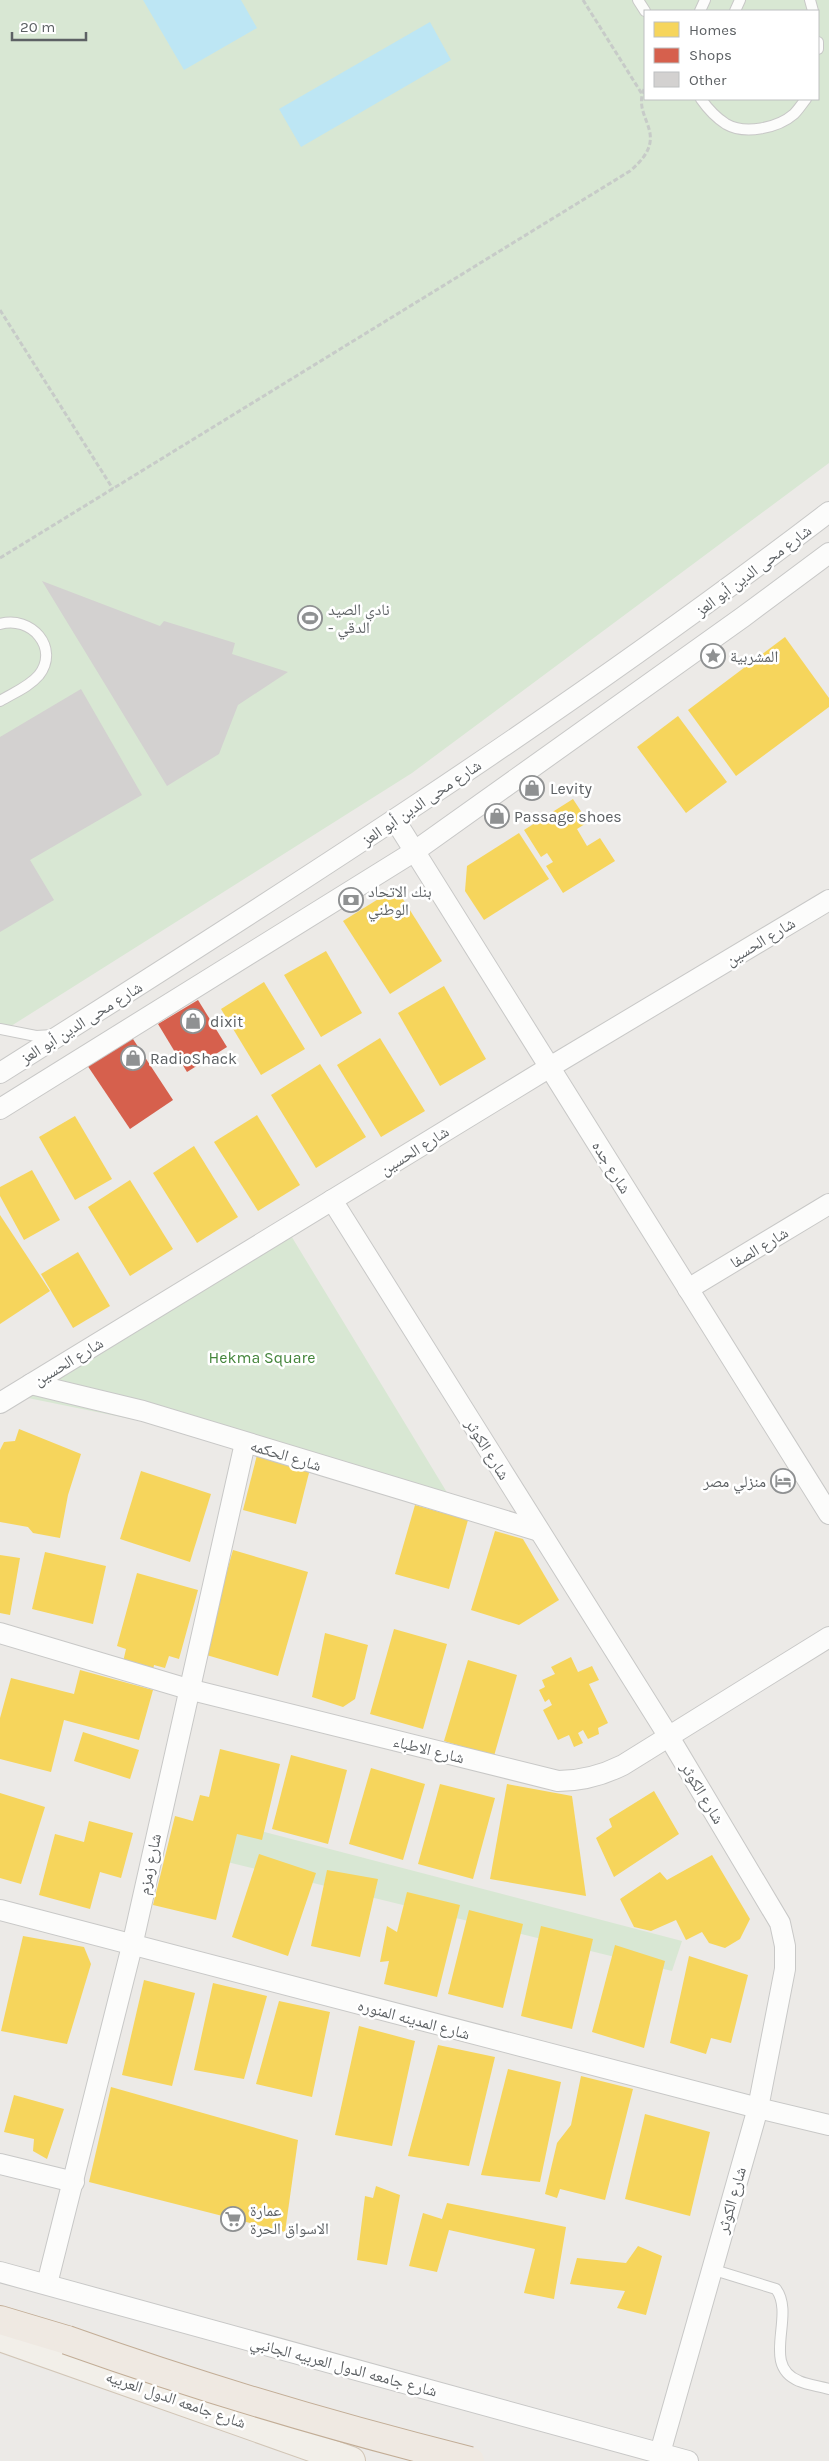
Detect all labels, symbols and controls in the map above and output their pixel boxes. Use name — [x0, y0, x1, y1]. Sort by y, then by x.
scale bar — [12, 10, 86, 42]
legend — [644, 10, 819, 100]
text: 20 m — [20, 18, 55, 36]
text: Homes — [689, 21, 737, 39]
text: Shops — [689, 46, 732, 64]
text: Other — [689, 71, 727, 89]
street label: شارع محى الدين أبو العز — [691, 521, 816, 622]
place label: نادي الصيد - الدقي — [328, 600, 390, 640]
sports icon: نادي الصيد - الدقي — [297, 605, 323, 631]
place icon: المشربية — [700, 643, 726, 669]
place label: المشربية — [730, 647, 778, 666]
street label: شارع محى الدين أبو العز — [357, 755, 485, 851]
shop icon: Levity — [519, 775, 545, 801]
place label: Levity — [550, 779, 593, 798]
shop icon: Passage shoes — [484, 803, 510, 829]
place label: Passage shoes — [514, 807, 622, 826]
place label: بنك الاتحاد الوطني — [368, 882, 432, 922]
bank icon: بنك الاتحاد الوطني — [338, 887, 364, 913]
street label: شارع الحسين — [722, 913, 799, 970]
street label: شارع محى الدين أبو العز — [16, 977, 146, 1069]
shop icon: dixit — [180, 1008, 206, 1034]
place label: dixit — [210, 1012, 243, 1031]
shop icon: RadioShack — [120, 1045, 146, 1071]
place label: RadioShack — [150, 1049, 237, 1068]
street label: شارع الحسين — [376, 1122, 453, 1180]
street label: شارع جده — [587, 1137, 635, 1198]
street label: شارع الصفا — [727, 1223, 792, 1273]
street label: شارع الحسين — [30, 1333, 107, 1390]
park label: Hekma Square — [208, 1348, 316, 1367]
street label: شارع الكوثر — [460, 1414, 514, 1484]
street label: شارع الحكمه — [248, 1436, 324, 1476]
hotel icon: منزلي مصر — [770, 1468, 796, 1494]
place label: منزلي مصر — [702, 1472, 766, 1494]
street label: شارع الاطباء — [391, 1731, 466, 1768]
street label: شارع الكوثر — [675, 1758, 728, 1828]
street label: شارع زمزم — [134, 1832, 166, 1897]
street label: شارع المدينه المنوره — [355, 1995, 472, 2045]
street label: شارع الكوثر — [713, 2165, 751, 2237]
place label: عمارة الاسواق الحرة — [250, 2201, 329, 2239]
supermarket icon: عمارة الاسواق الحرة — [220, 2206, 246, 2232]
street label: شارع جامعه الدول العربيه الجانبي — [248, 2332, 439, 2404]
street label: شارع جامعه الدول العربيه — [103, 2367, 248, 2433]

